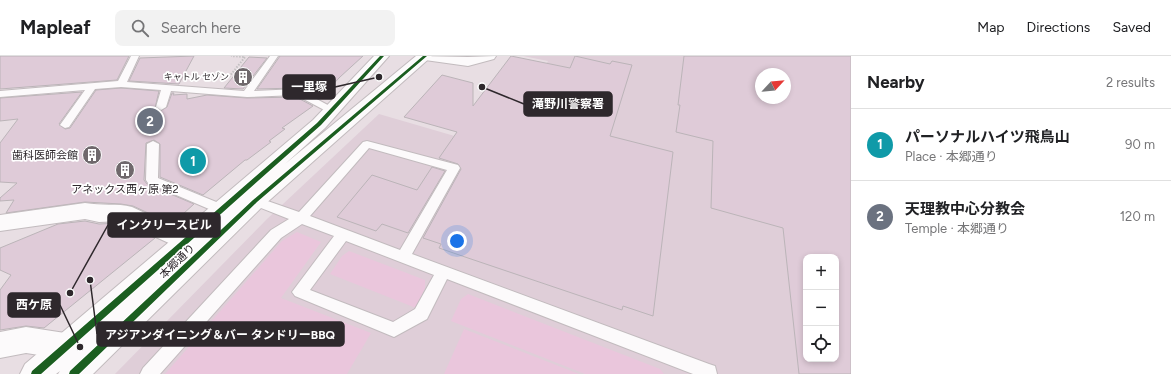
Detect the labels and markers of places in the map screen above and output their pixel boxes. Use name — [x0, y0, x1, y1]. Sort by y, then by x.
building icon: キャトル セゾン — [232, 66, 254, 88]
place label: キャトル セゾン — [164, 71, 229, 82]
callout: 一里塚 — [283, 75, 335, 99]
callout: 滝野川警察署 — [524, 92, 612, 116]
pin: 2 — [137, 106, 163, 136]
building icon: 歯科医師会館 — [81, 144, 103, 166]
pin: 1 — [180, 146, 206, 176]
place label: 歯科医師会館 — [12, 149, 78, 162]
building icon: アネックス西ヶ原 第2 — [114, 159, 136, 181]
place label: アネックス西ヶ原 第2 — [71, 183, 179, 196]
callout: インクリースビル — [108, 213, 220, 237]
callout: 西ケ原 — [8, 293, 60, 317]
callout: アジアンダイニング＆バー タンドリーBBQ — [97, 322, 344, 346]

